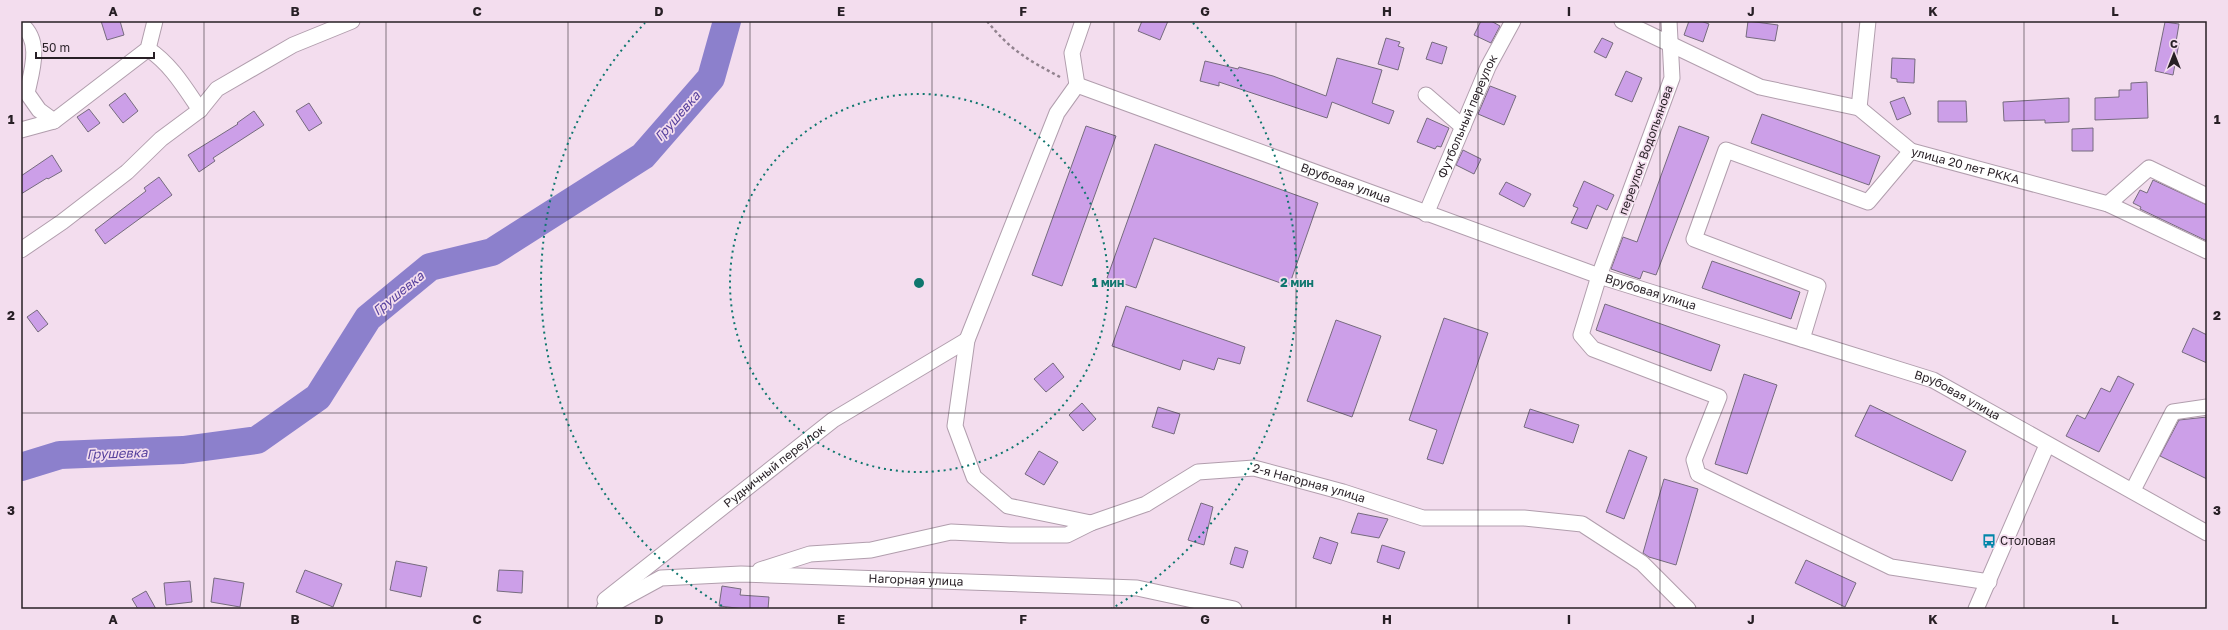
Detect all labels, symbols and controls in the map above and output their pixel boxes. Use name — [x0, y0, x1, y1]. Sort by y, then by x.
text: A — [108, 3, 118, 19]
text: B — [290, 3, 300, 19]
text: C — [472, 3, 482, 19]
text: D — [654, 3, 664, 19]
text: E — [837, 3, 845, 19]
text: F — [1019, 3, 1027, 19]
text: G — [1200, 3, 1210, 19]
text: H — [1382, 3, 1392, 19]
text: I — [1567, 3, 1571, 19]
text: J — [1747, 3, 1755, 19]
text: K — [1928, 3, 1938, 19]
text: L — [2111, 3, 2119, 19]
scale bar — [36, 34, 154, 60]
north arrow — [2154, 34, 2194, 74]
text: С — [2170, 37, 2178, 50]
text: 50 m — [42, 40, 70, 55]
street label: Футбольный переулок — [1434, 52, 1500, 180]
street label: переулок Водопьянова — [1615, 83, 1676, 217]
water label: Грушевка — [651, 87, 703, 144]
text: 1 — [8, 111, 15, 127]
text: 1 — [2214, 111, 2221, 127]
street label: улица 20 лет РККА — [1910, 143, 2021, 187]
street label: Врубовая улица — [1299, 159, 1393, 206]
water label: Грушевка — [369, 267, 427, 318]
street label: Врубовая улица — [1603, 270, 1698, 313]
text: 1 мин — [1092, 275, 1124, 290]
text: 2 мин — [1280, 275, 1314, 290]
centre of rings — [912, 276, 926, 290]
text: 2 — [7, 307, 15, 323]
text: 2 — [2213, 307, 2221, 323]
street label: Врубовая улица — [1913, 367, 2003, 423]
street label: Рудничный переулок — [720, 421, 828, 511]
water label: Грушевка — [86, 444, 148, 462]
street label: 2-я Нагорная улица — [1251, 460, 1368, 506]
text: 3 — [7, 502, 15, 518]
text: 3 — [2213, 502, 2221, 518]
bus stop icon: Столовая — [1981, 533, 1997, 549]
place label: Столовая — [2000, 533, 2056, 548]
street label: Нагорная улица — [868, 571, 964, 589]
text: A — [108, 611, 118, 627]
text: B — [290, 611, 300, 627]
text: C — [472, 611, 482, 627]
text: D — [654, 611, 664, 627]
text: E — [837, 611, 845, 627]
text: F — [1019, 611, 1027, 627]
text: G — [1200, 611, 1210, 627]
text: H — [1382, 611, 1392, 627]
text: I — [1567, 611, 1571, 627]
text: J — [1747, 611, 1755, 627]
text: K — [1928, 611, 1938, 627]
text: L — [2111, 611, 2119, 627]

